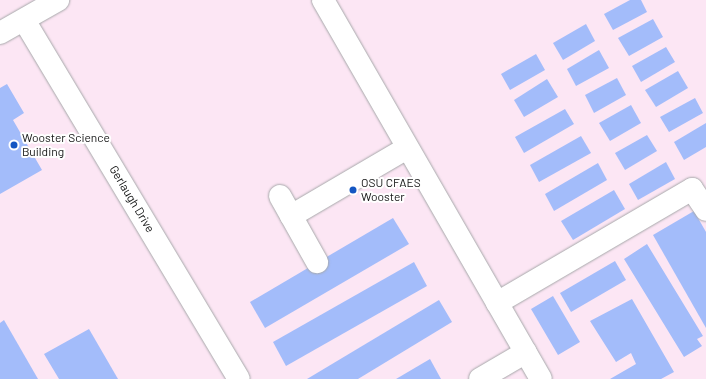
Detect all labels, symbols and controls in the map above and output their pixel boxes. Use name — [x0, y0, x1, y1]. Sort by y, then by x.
place label: Wooster Science Building — [22, 131, 110, 159]
marker: Wooster Science Building — [9, 140, 19, 150]
street label: Gerlaugh Drive — [106, 163, 158, 235]
place label: OSU CFAES Wooster — [361, 176, 421, 204]
marker: OSU CFAES Wooster — [348, 185, 358, 195]

